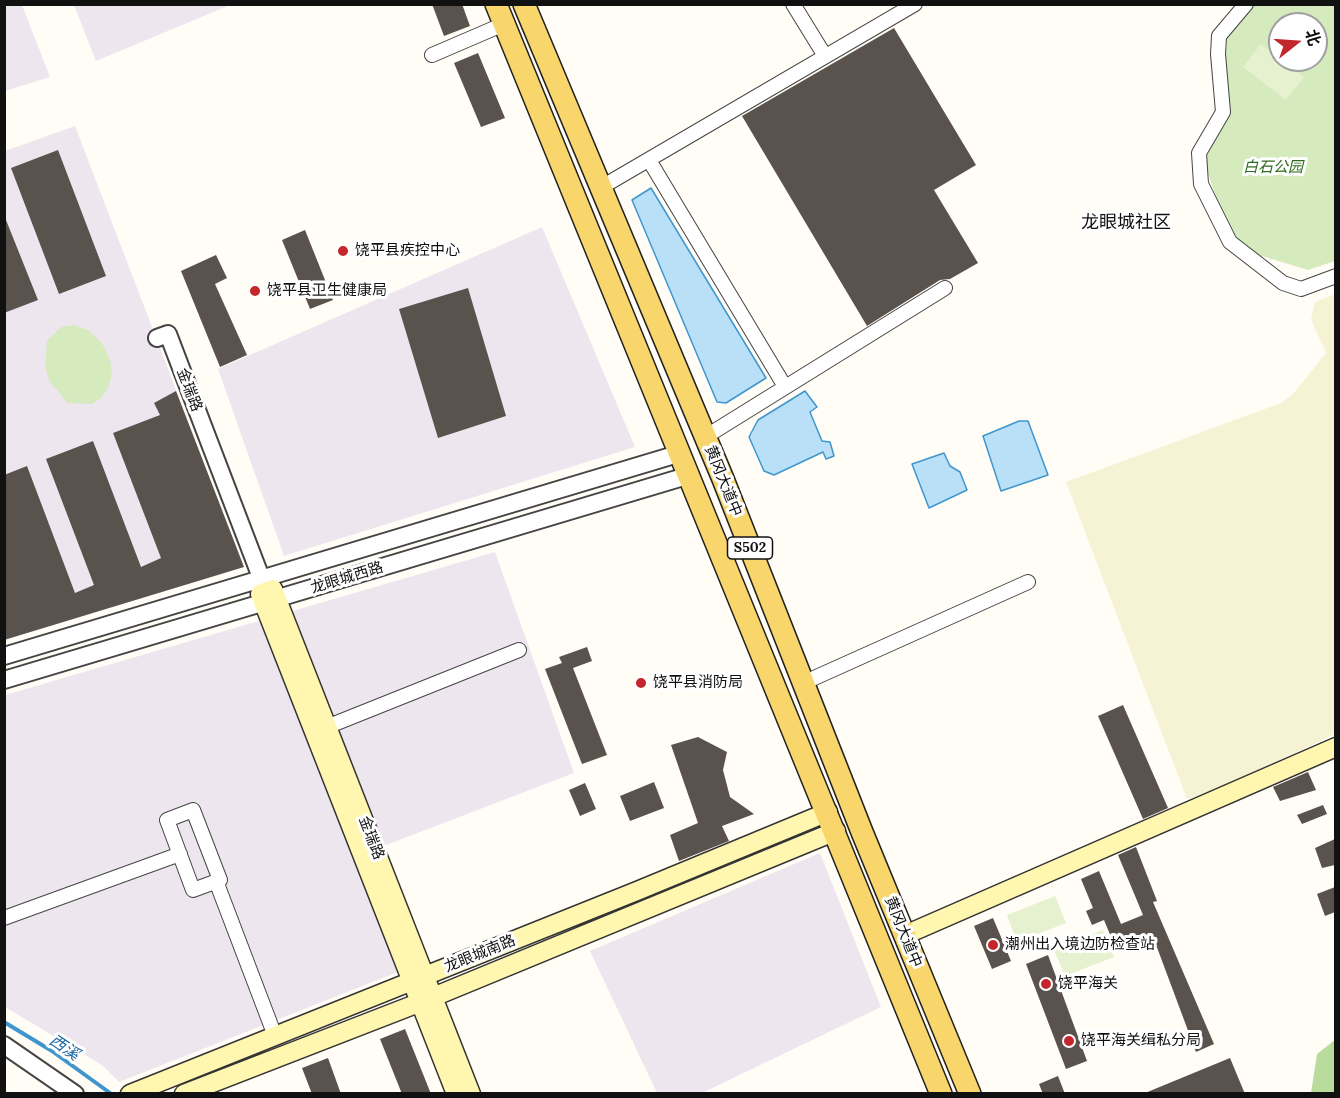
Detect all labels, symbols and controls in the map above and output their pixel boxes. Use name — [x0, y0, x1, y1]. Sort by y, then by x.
north arrow — [1268, 12, 1328, 72]
text: 北 — [1301, 27, 1325, 48]
park label: 白石公园 — [1243, 159, 1303, 177]
district label: 龙眼城社区 — [1081, 212, 1171, 234]
place label: 饶平县疾控中心 — [355, 242, 460, 260]
marker: 饶平县疾控中心 — [336, 244, 350, 258]
place label: 饶平县卫生健康局 — [267, 282, 387, 300]
marker: 饶平县卫生健康局 — [248, 284, 262, 298]
street label: 金瑞路 — [173, 366, 205, 414]
street label: 黄冈大道中 — [701, 443, 745, 519]
road number: S502 — [728, 537, 772, 559]
street label: 龙眼城西路 — [309, 558, 385, 598]
place label: 饶平县消防局 — [653, 674, 743, 692]
marker: 饶平县消防局 — [634, 676, 648, 690]
street label: 金瑞路 — [355, 814, 387, 862]
street label: 黄冈大道中 — [881, 894, 925, 970]
street label: 龙眼城南路 — [442, 932, 518, 976]
place label: 潮州出入境边防检查站 — [1005, 936, 1155, 954]
marker: 潮州出入境边防检查站 — [986, 938, 1000, 952]
place label: 饶平海关 — [1058, 975, 1118, 993]
marker: 饶平海关 — [1039, 977, 1053, 991]
water label: 西溪 — [45, 1031, 83, 1065]
place label: 饶平海关缉私分局 — [1081, 1032, 1201, 1050]
marker: 饶平海关缉私分局 — [1062, 1034, 1076, 1048]

